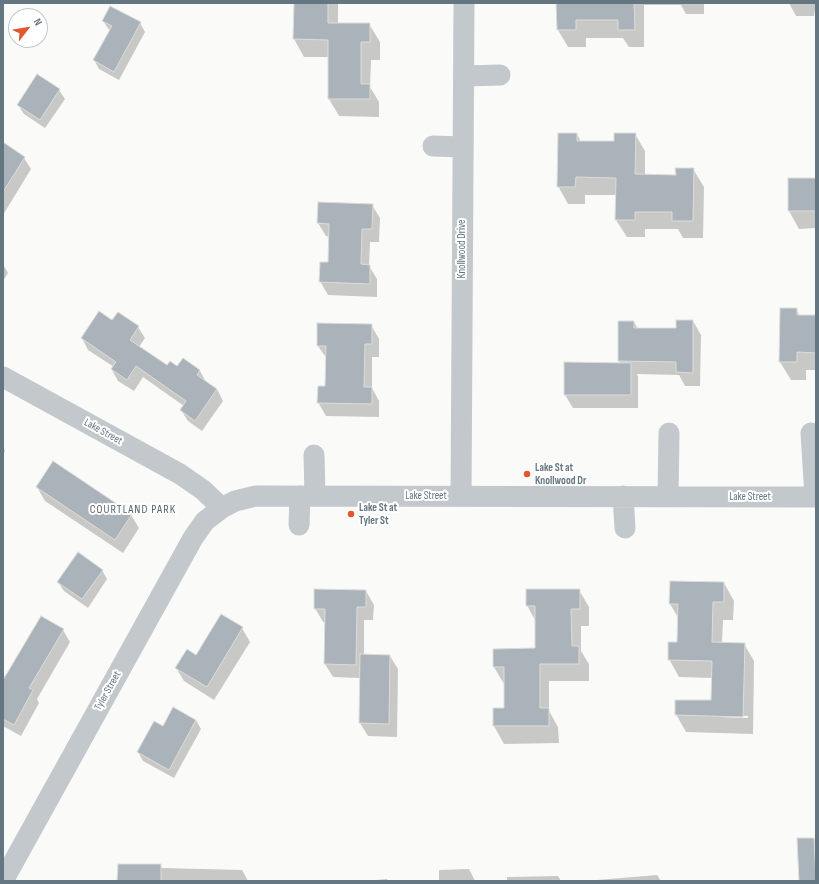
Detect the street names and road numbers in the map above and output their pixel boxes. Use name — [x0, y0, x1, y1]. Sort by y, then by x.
street label: Knollwood Drive — [455, 219, 469, 279]
street label: Lake Street — [82, 416, 124, 448]
street label: Lake Street — [405, 489, 447, 503]
street label: Lake Street — [729, 490, 771, 504]
street label: Tyler Street — [92, 669, 124, 713]

